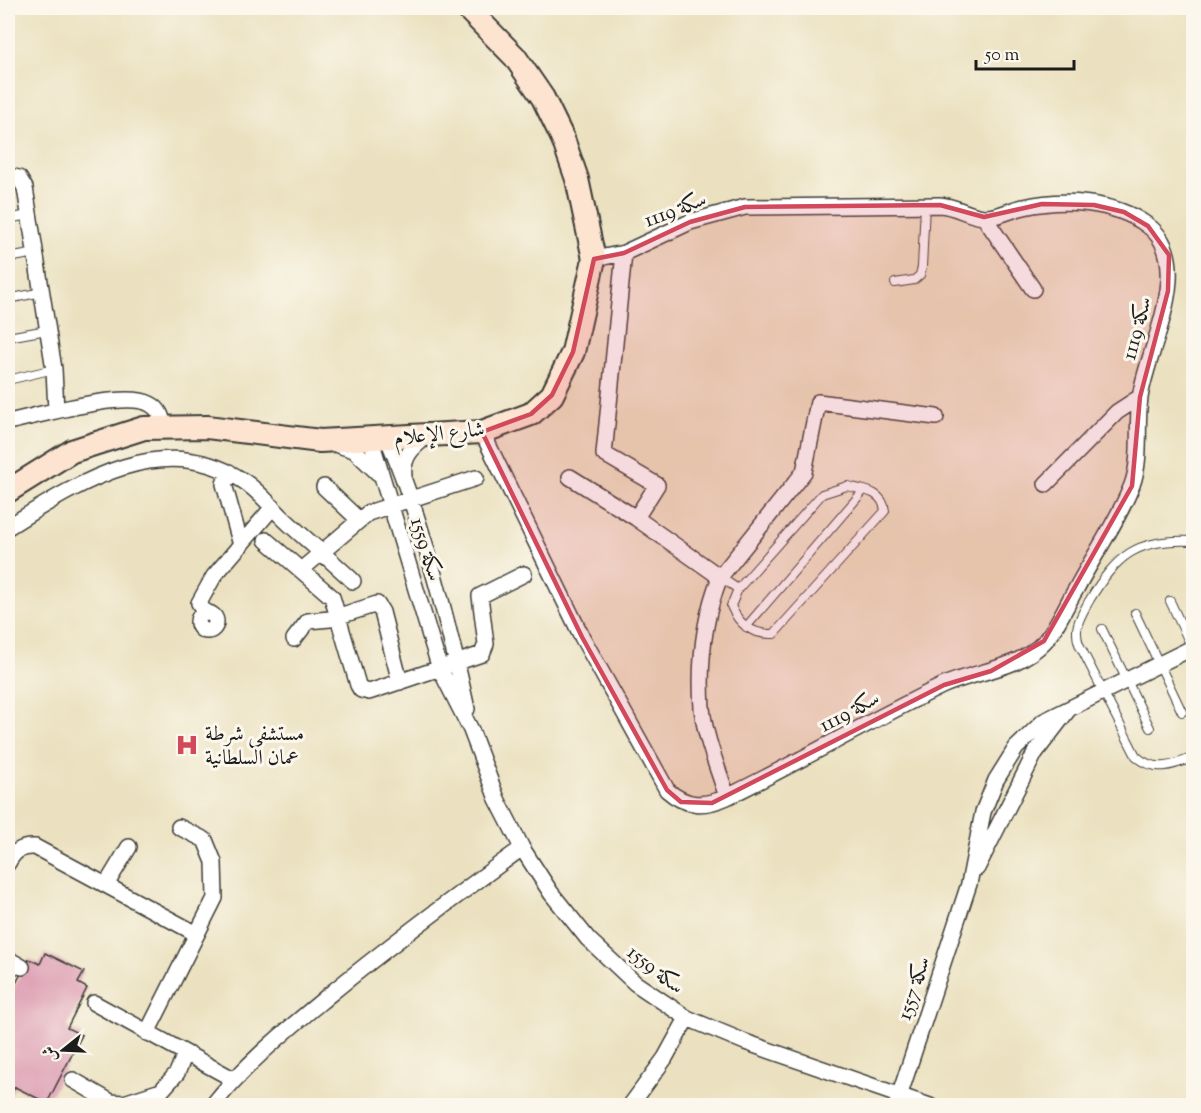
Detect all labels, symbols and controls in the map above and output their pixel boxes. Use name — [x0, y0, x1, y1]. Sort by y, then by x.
scale bar — [976, 33, 1074, 71]
text: 50 m — [984, 43, 1020, 69]
street label: سكة 1119 — [640, 185, 711, 236]
street label: سكة 1119 — [1115, 293, 1161, 364]
street label: شارع الإعلام — [392, 415, 486, 456]
street label: سكة 1559 — [401, 514, 449, 585]
street label: سكة 1119 — [814, 684, 886, 741]
place label: مستشفى شرطة عمان السلطانية — [205, 720, 304, 774]
hospital icon: مستشفى شرطة عمان السلطانية — [174, 732, 200, 758]
street label: سكة 1559 — [620, 939, 690, 1002]
street label: سكة 1557 — [891, 953, 939, 1024]
north arrow — [33, 1020, 93, 1080]
text: ش — [38, 1043, 65, 1065]

